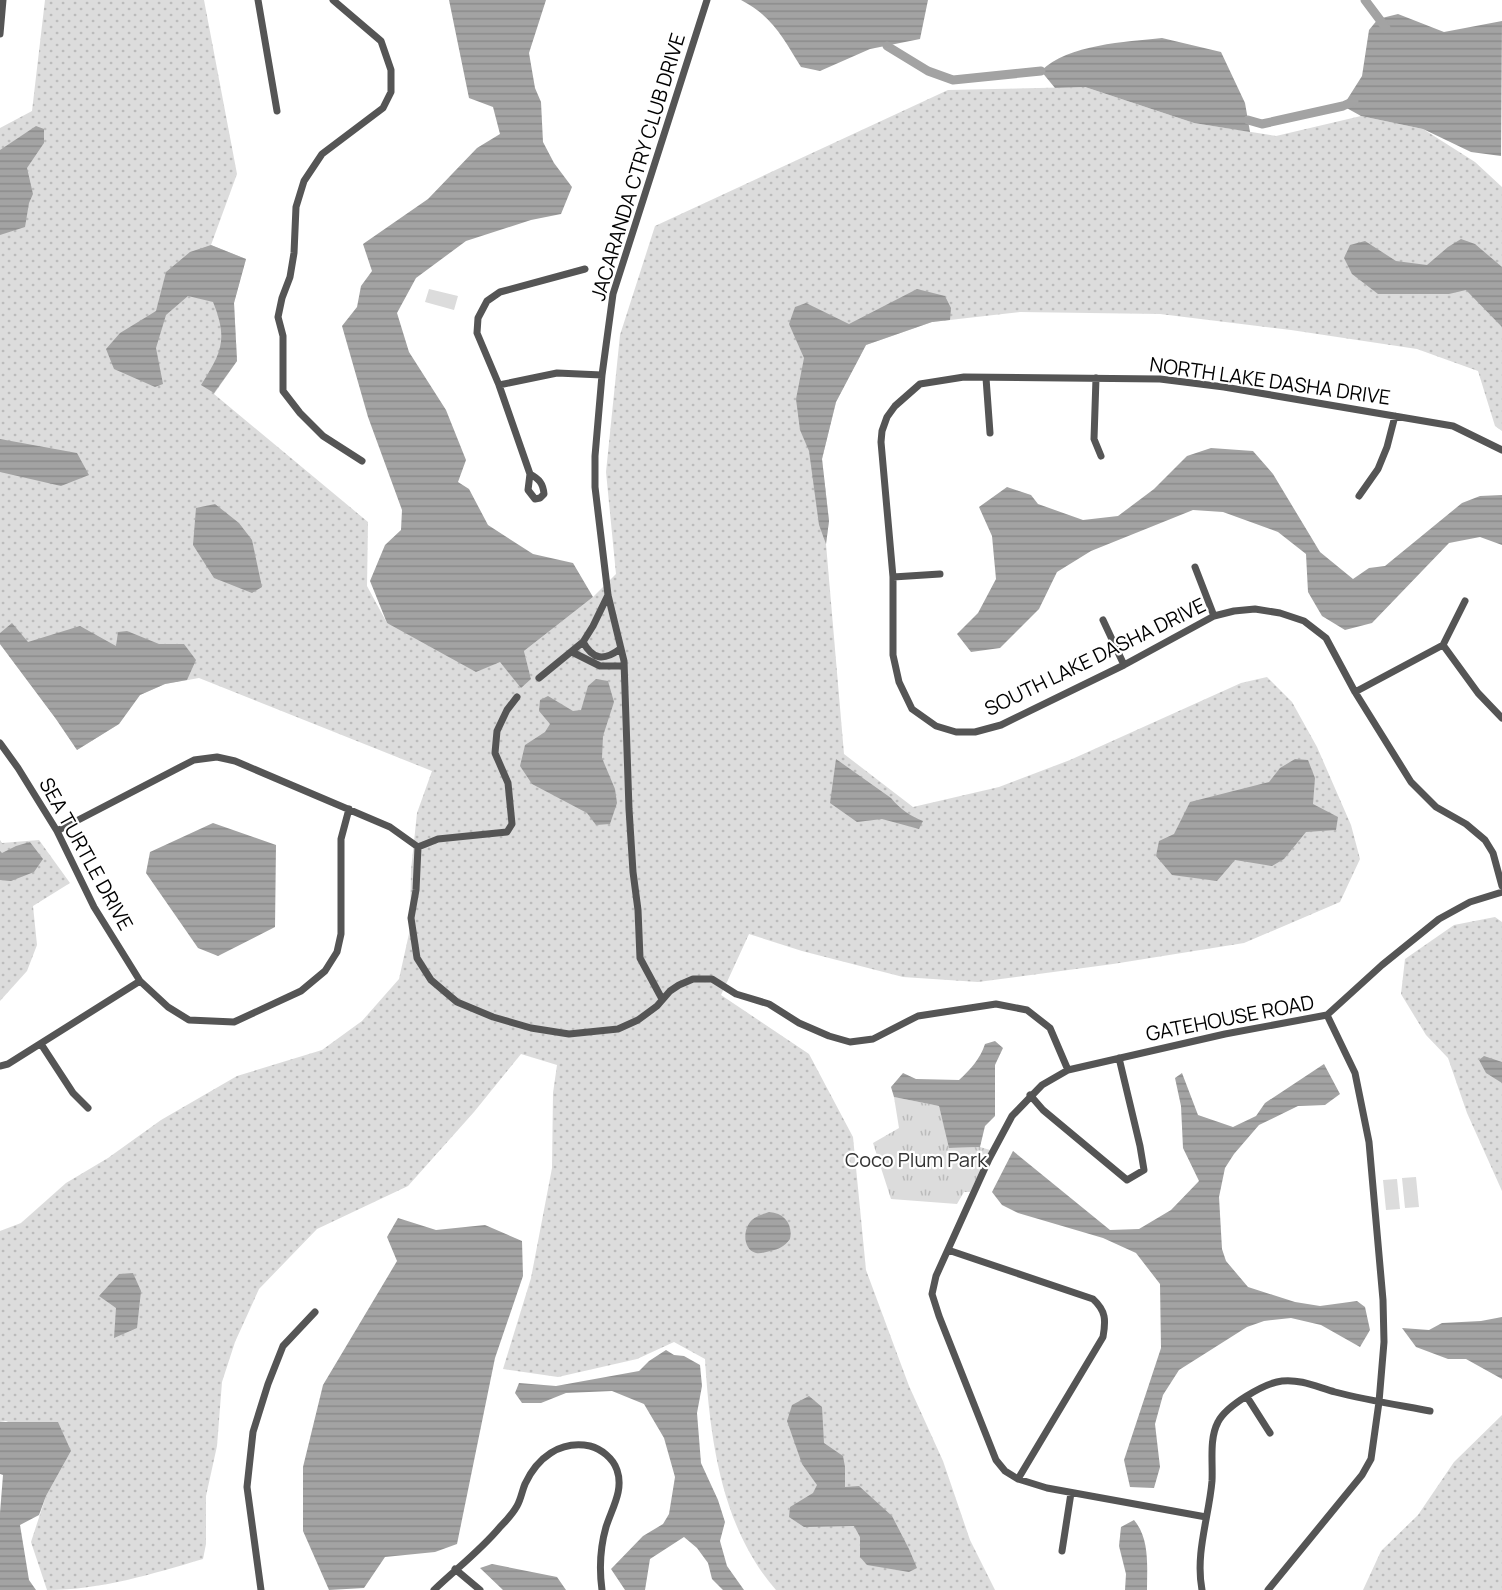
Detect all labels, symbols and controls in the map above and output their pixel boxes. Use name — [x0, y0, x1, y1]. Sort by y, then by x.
street label: JACARANDA CTRY CLUB DRIVE — [584, 30, 691, 304]
street label: NORTH LAKE DASHA DRIVE — [1148, 350, 1392, 411]
street label: SOUTH LAKE DASHA DRIVE — [980, 591, 1210, 722]
street label: SEA TURTLE DRIVE — [33, 773, 140, 935]
street label: GATEHOUSE ROAD — [1144, 988, 1316, 1047]
park label: Coco Plum Park — [845, 1146, 988, 1173]

